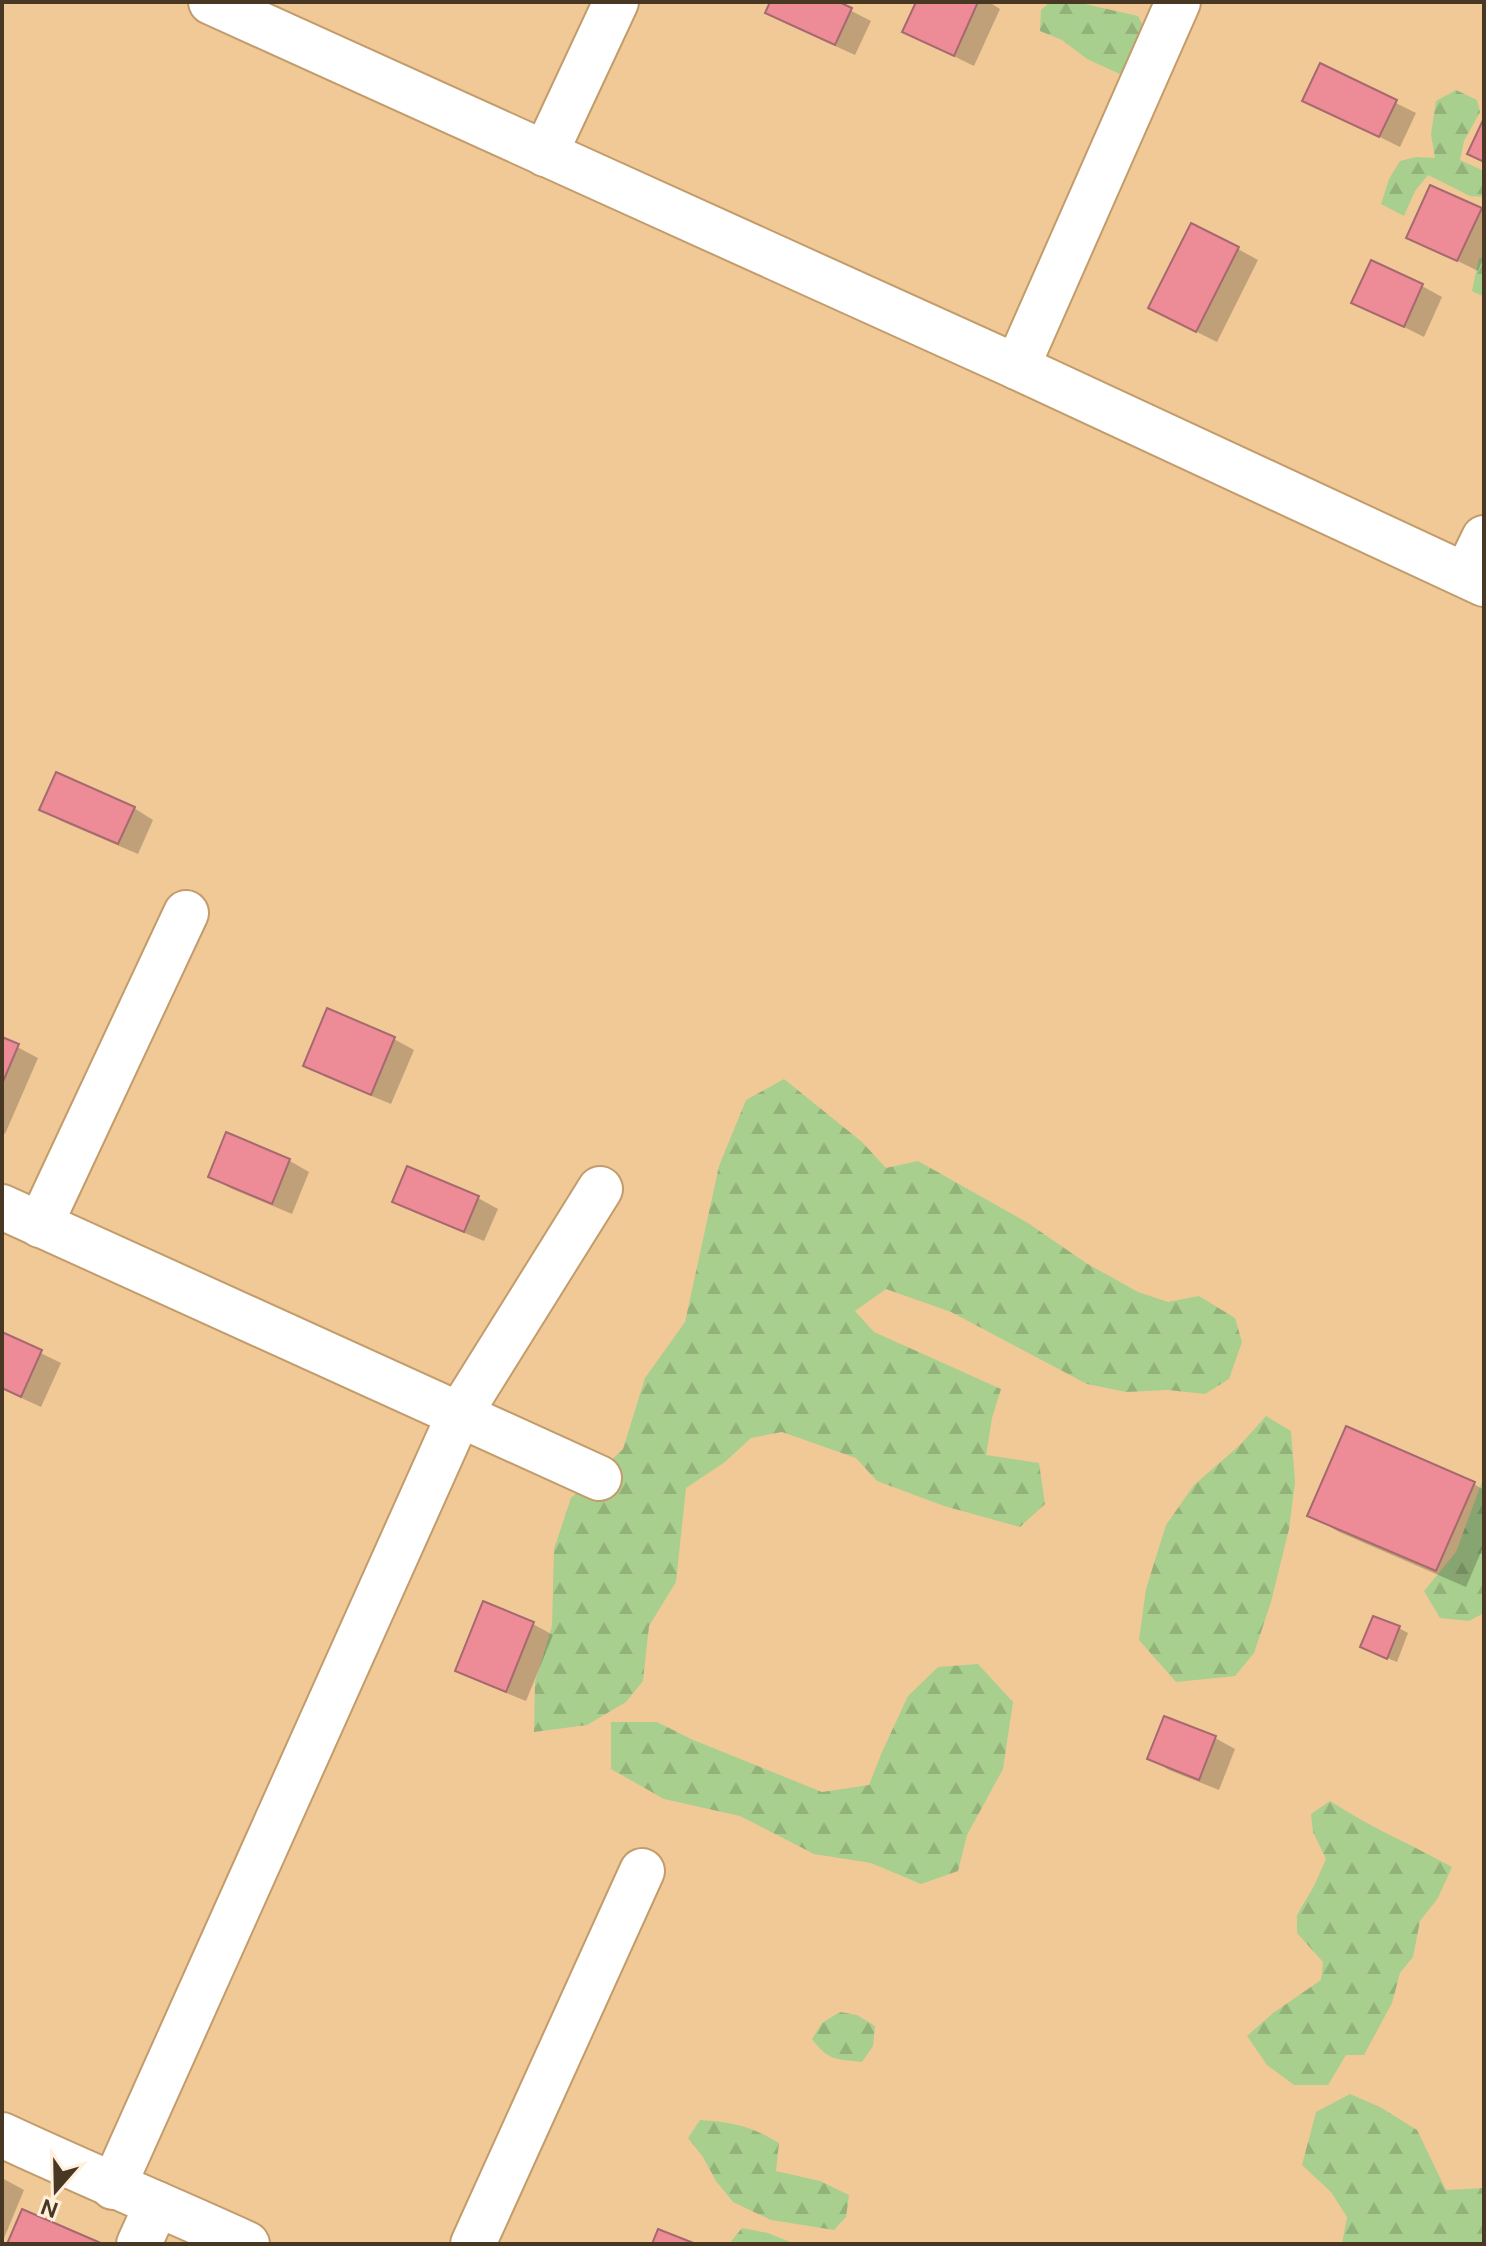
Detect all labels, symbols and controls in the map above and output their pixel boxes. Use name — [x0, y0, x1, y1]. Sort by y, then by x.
north arrow — [16, 2150, 96, 2230]
text: N — [37, 2192, 62, 2225]

